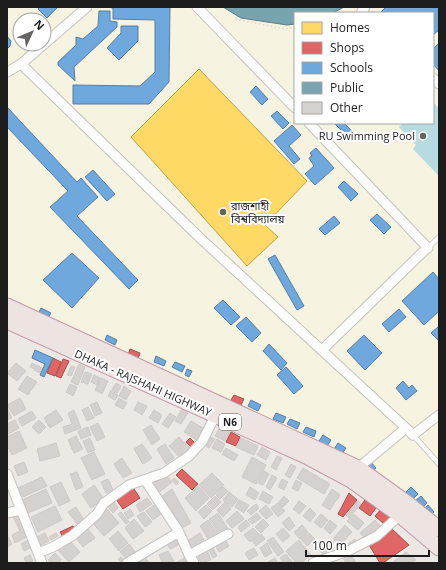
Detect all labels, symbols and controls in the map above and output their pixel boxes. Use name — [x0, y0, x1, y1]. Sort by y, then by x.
north arrow — [12, 12, 52, 52]
legend — [294, 12, 434, 124]
text: N — [31, 16, 48, 33]
text: Homes — [330, 19, 370, 36]
text: Shops — [330, 39, 365, 56]
text: Schools — [330, 59, 373, 76]
text: Public — [330, 79, 364, 96]
text: Other — [330, 99, 363, 116]
place label: RU Swimming Pool — [319, 128, 415, 143]
marker: RU Swimming Pool — [418, 131, 428, 141]
place label: রাজশাহী বিশ্ববিদ্যালয় — [230, 198, 284, 226]
marker: রাজশাহী বিশ্ববিদ্যালয় — [218, 207, 228, 217]
street label: DHAKA - RAJSHAHI HIGHWAY — [72, 346, 215, 420]
road number: N6 — [219, 414, 241, 430]
scale bar — [306, 532, 429, 558]
text: 100 m — [312, 537, 347, 554]

